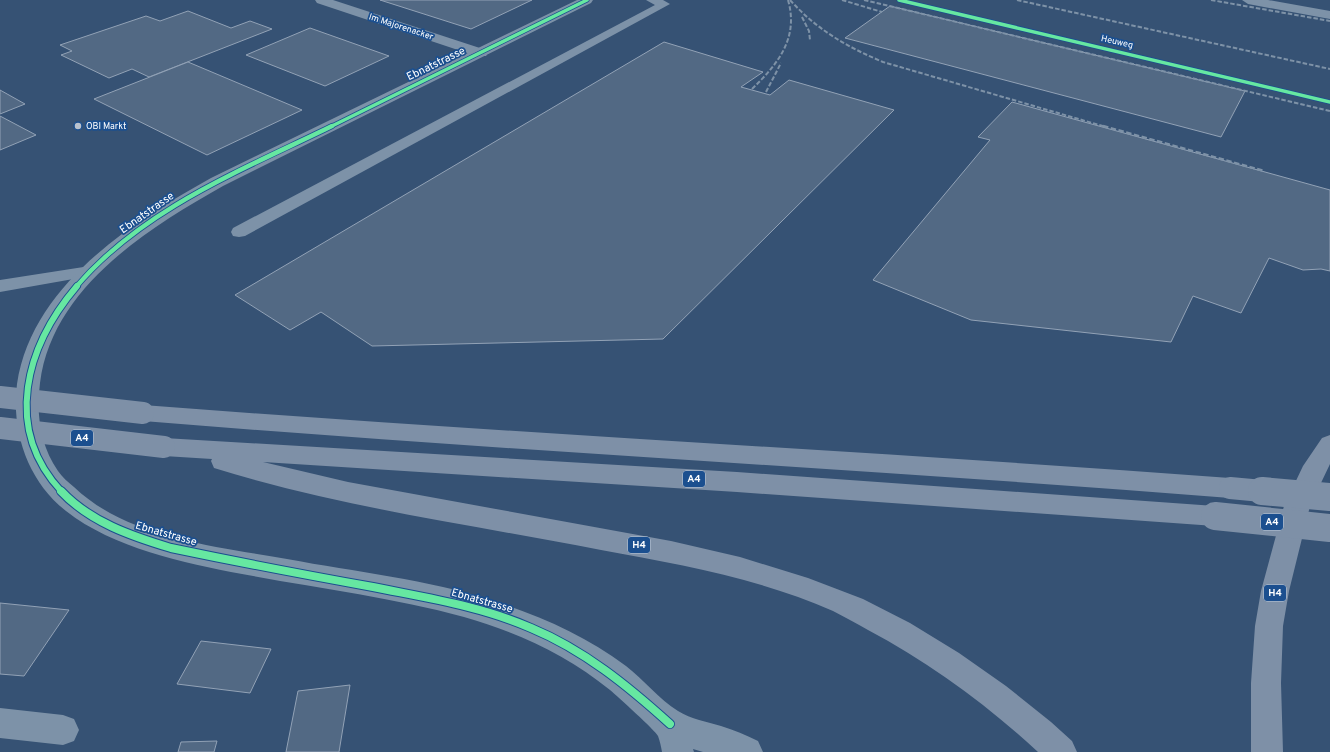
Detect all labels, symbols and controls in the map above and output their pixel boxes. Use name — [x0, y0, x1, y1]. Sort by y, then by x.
street label: Im Majorenacker — [367, 11, 435, 43]
street label: Heuweg — [1100, 33, 1134, 51]
street label: Ebnatstrasse — [404, 44, 468, 84]
marker: OBI Markt — [73, 121, 83, 131]
place label: OBI Markt — [86, 121, 126, 132]
street label: Ebnatstrasse — [117, 189, 177, 237]
road number: A4 — [71, 430, 93, 446]
road number: A4 — [683, 471, 705, 487]
road number: A4 — [1261, 514, 1283, 530]
street label: Ebnatstrasse — [134, 519, 198, 549]
road number: H4 — [628, 537, 650, 553]
road number: H4 — [1264, 585, 1286, 601]
street label: Ebnatstrasse — [450, 586, 514, 616]

